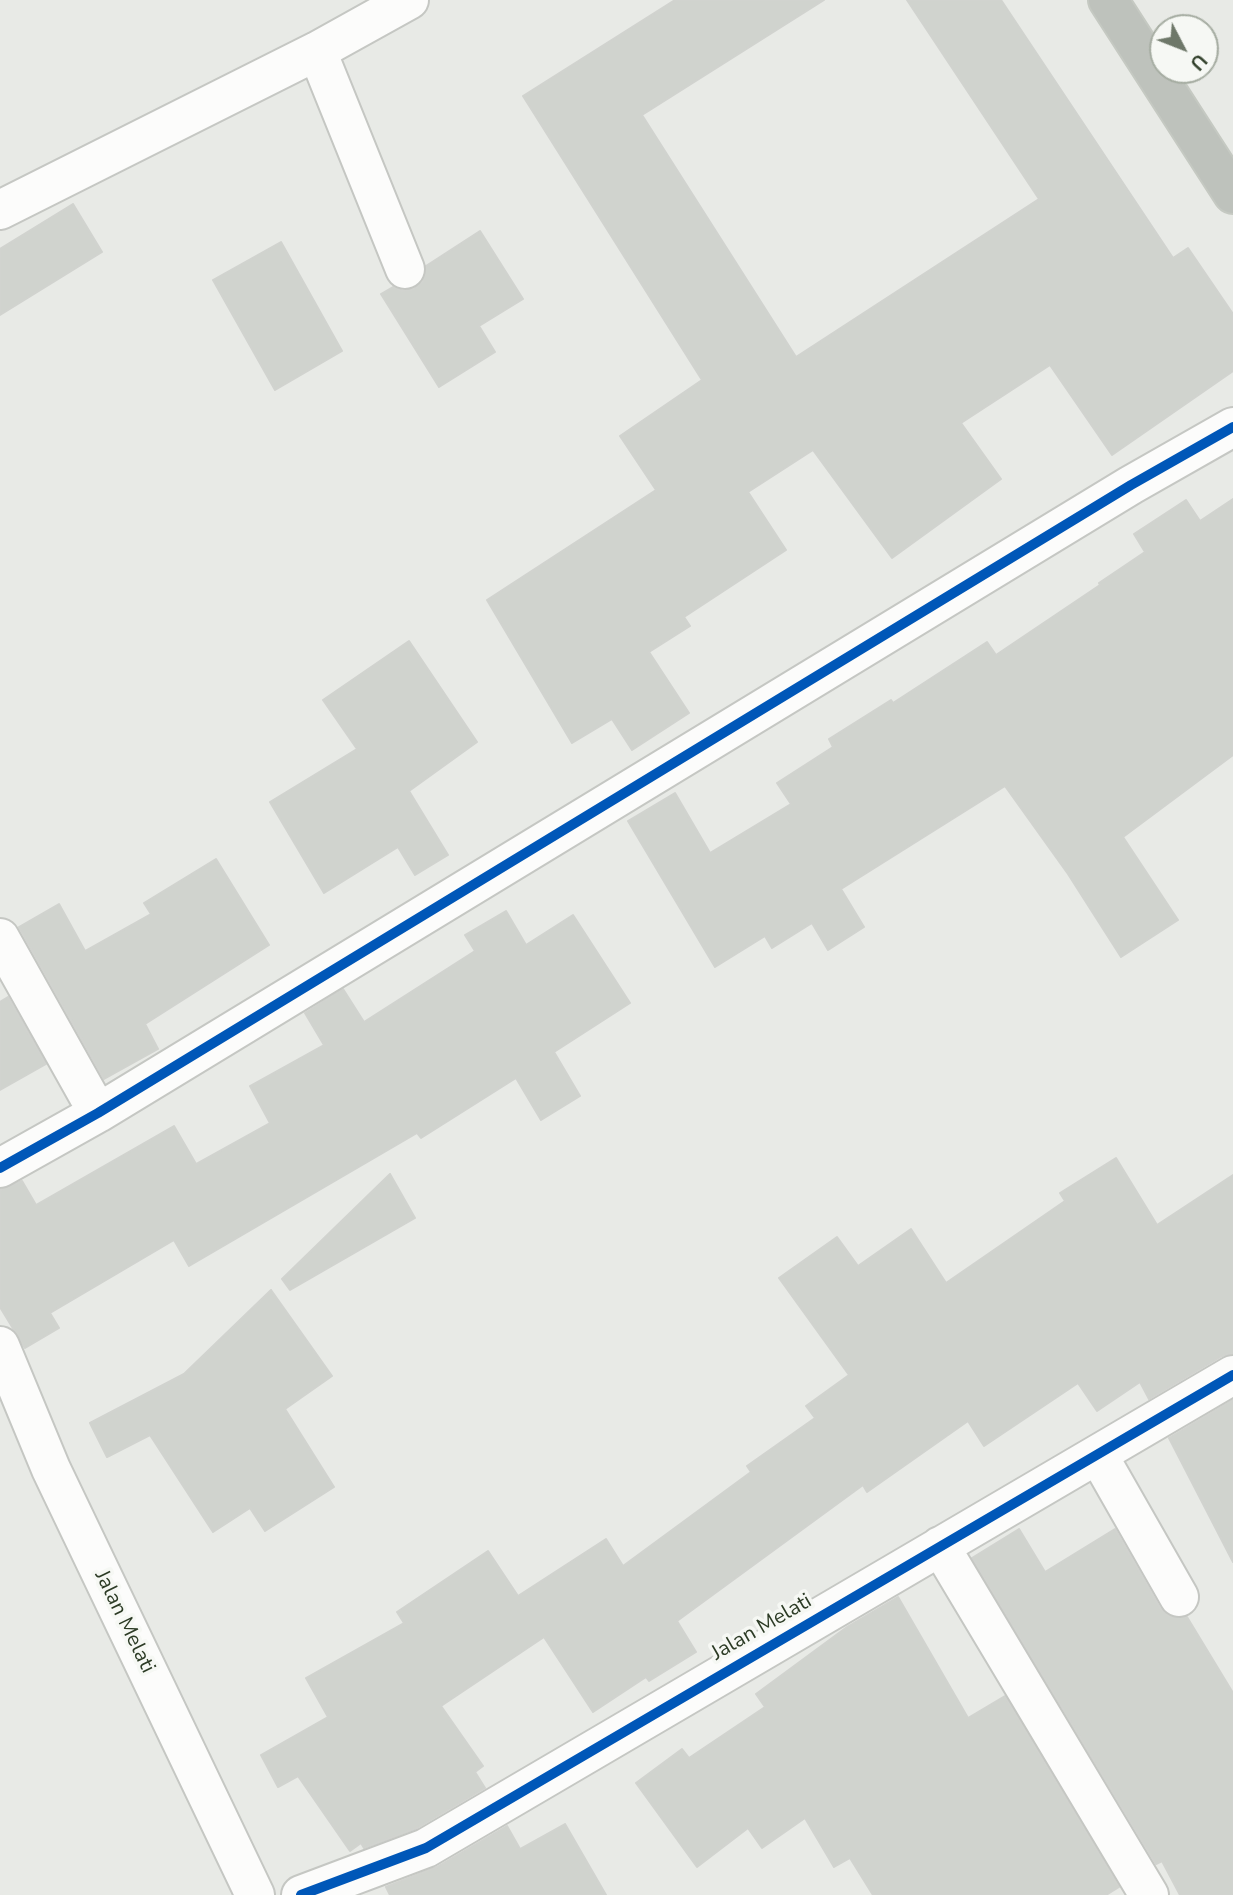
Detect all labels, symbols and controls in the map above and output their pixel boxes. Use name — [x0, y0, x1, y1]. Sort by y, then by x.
north arrow — [1149, 14, 1219, 84]
text: U — [1184, 48, 1212, 76]
street label: Jalan Melati — [88, 1566, 160, 1678]
street label: Jalan Melati — [708, 1589, 816, 1667]

